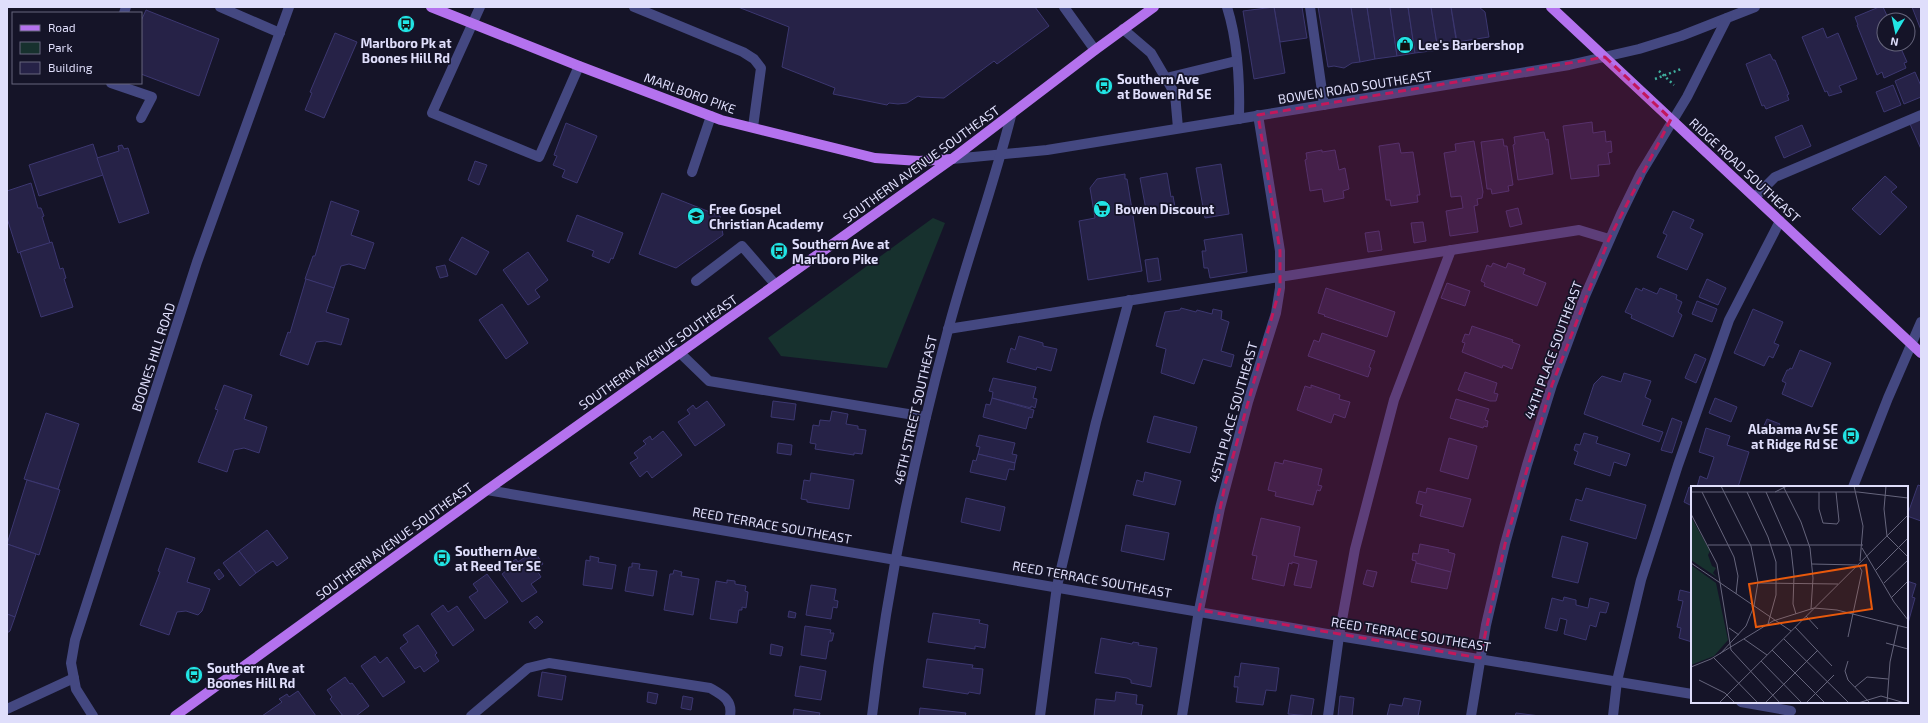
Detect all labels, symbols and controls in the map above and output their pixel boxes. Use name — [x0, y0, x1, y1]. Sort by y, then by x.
legend — [12, 12, 142, 84]
north arrow — [1876, 12, 1916, 52]
bus stop icon: Marlboro Pk at Boones Hill Rd — [396, 14, 416, 34]
text: Road — [48, 20, 76, 34]
place label: Marlboro Pk at Boones Hill Rd — [360, 35, 452, 66]
shop icon: Lee's Barbershop — [1395, 35, 1415, 55]
text: N — [1889, 35, 1899, 49]
place label: Lee's Barbershop — [1418, 37, 1524, 53]
text: Park — [48, 40, 73, 54]
text: Building — [48, 60, 93, 74]
street label: BOWEN ROAD SOUTHEAST — [1277, 67, 1434, 107]
street label: MARLBORO PIKE — [642, 69, 738, 117]
place label: Southern Ave at Bowen Rd SE — [1117, 71, 1212, 102]
bus stop icon: Southern Ave at Bowen Rd SE — [1094, 76, 1114, 96]
street label: SOUTHERN AVENUE SOUTHEAST — [839, 101, 1003, 226]
street label: RIDGE ROAD SOUTHEAST — [1686, 114, 1804, 226]
supermarket icon: Bowen Discount — [1092, 199, 1112, 219]
place label: Free Gospel Christian Academy — [709, 201, 824, 232]
place label: Bowen Discount — [1115, 201, 1215, 217]
school or university icon: Free Gospel Christian Academy — [686, 206, 706, 226]
place label: Southern Ave at Marlboro Pike — [792, 236, 890, 267]
bus stop icon: Southern Ave at Marlboro Pike — [769, 241, 789, 261]
street label: 44TH PLACE SOUTHEAST — [1521, 278, 1586, 421]
street label: SOUTHERN AVENUE SOUTHEAST — [576, 291, 741, 413]
street label: BOONES HILL ROAD — [128, 301, 178, 413]
street label: 46TH STREET SOUTHEAST — [890, 333, 940, 486]
street label: 45TH PLACE SOUTHEAST — [1205, 340, 1261, 484]
place label: Alabama Av SE at Ridge Rd SE — [1748, 421, 1838, 452]
bus stop icon: Alabama Av SE at Ridge Rd SE — [1841, 426, 1861, 446]
street label: SOUTHERN AVENUE SOUTHEAST — [312, 478, 476, 603]
inset map — [1691, 486, 1908, 703]
street label: REED TERRACE SOUTHEAST — [691, 503, 853, 547]
place label: Southern Ave at Reed Ter SE — [455, 543, 541, 574]
bus stop icon: Southern Ave at Reed Ter SE — [432, 548, 452, 568]
street label: REED TERRACE SOUTHEAST — [1011, 557, 1173, 601]
street label: REED TERRACE SOUTHEAST — [1330, 613, 1492, 655]
place label: Southern Ave at Boones Hill Rd — [207, 660, 305, 691]
bus stop icon: Southern Ave at Boones Hill Rd — [184, 665, 204, 685]

